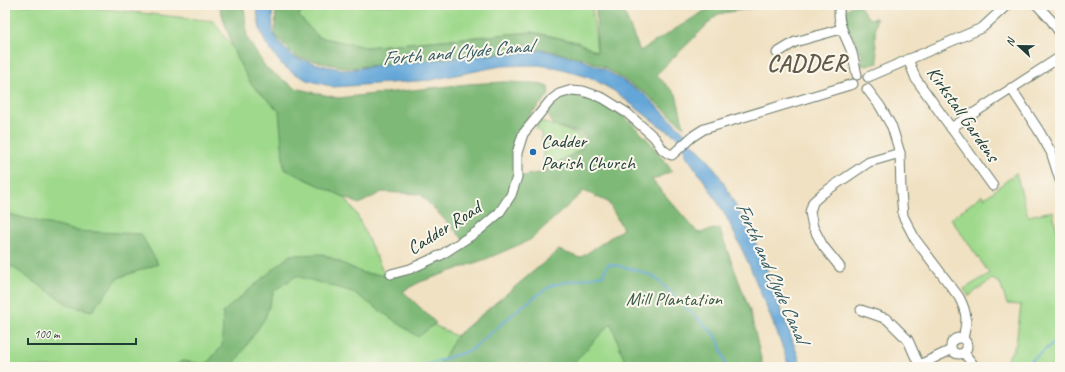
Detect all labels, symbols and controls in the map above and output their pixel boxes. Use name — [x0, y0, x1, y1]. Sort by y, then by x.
north arrow — [999, 26, 1039, 66]
water label: Forth and Clyde Canal — [381, 32, 540, 71]
text: N — [1002, 34, 1018, 48]
district label: CADDER — [767, 49, 850, 78]
street label: Kirkstall Gardens — [921, 62, 1006, 168]
place label: Cadder Parish Church — [541, 129, 636, 175]
marker: Cadder Parish Church — [528, 147, 538, 157]
street label: Cadder Road — [403, 194, 488, 260]
water label: Forth and Clyde Canal — [730, 198, 817, 352]
park label: Mill Plantation — [626, 287, 722, 311]
scale bar — [28, 320, 136, 346]
text: 100 m — [34, 326, 61, 342]

